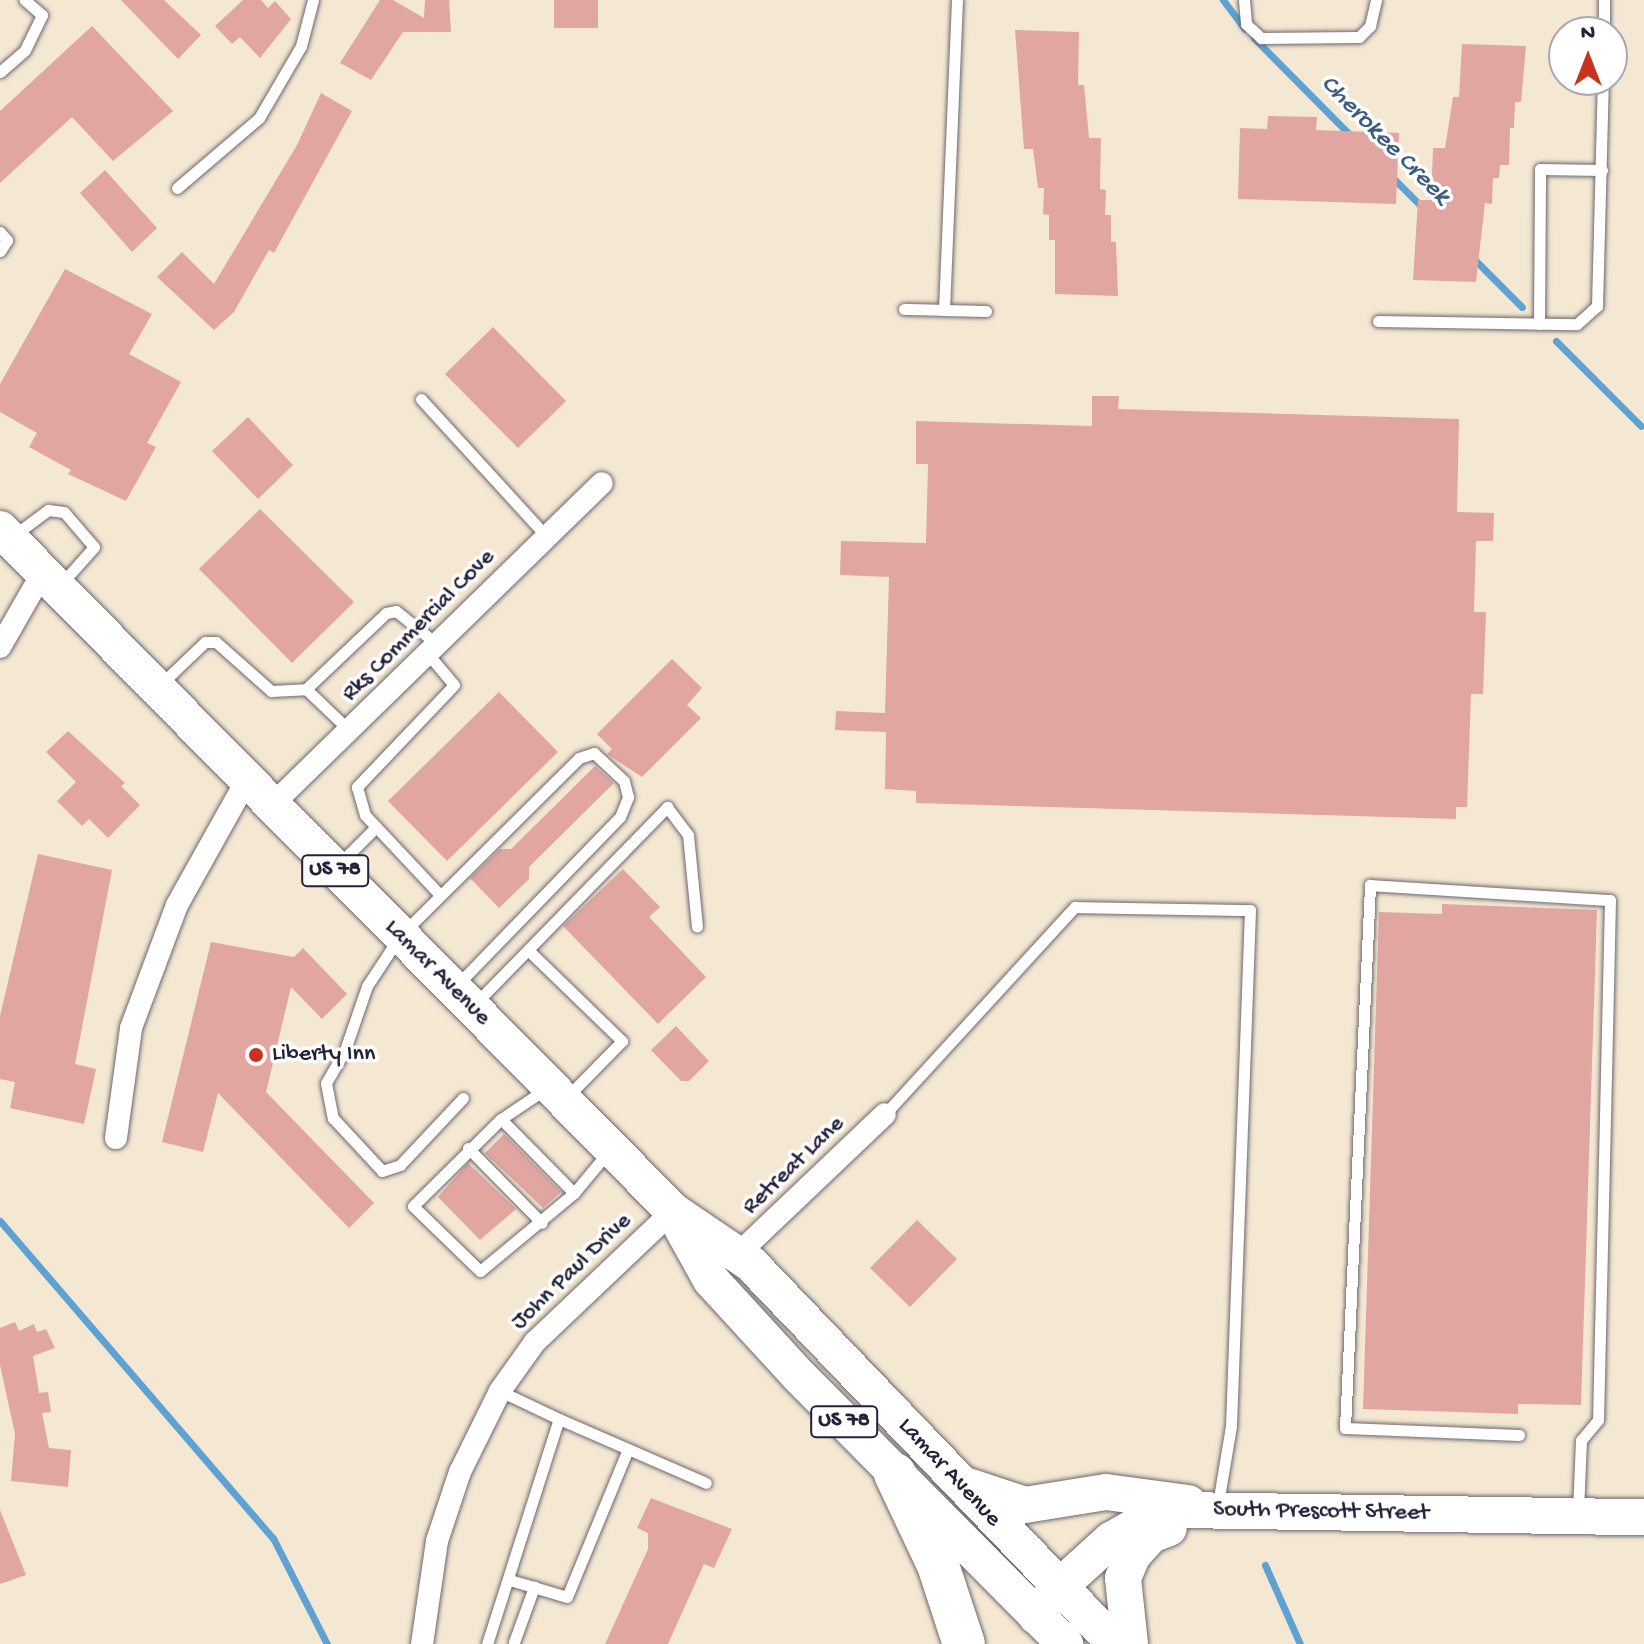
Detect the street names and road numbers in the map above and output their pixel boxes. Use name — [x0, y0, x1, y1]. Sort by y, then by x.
street label: Rks Commercial Cove — [337, 544, 501, 708]
road number: US 78 — [301, 853, 369, 889]
street label: Lamar Avenue — [378, 914, 496, 1032]
street label: Retreat Lane — [737, 1110, 851, 1222]
street label: John Paul Drive — [506, 1207, 638, 1337]
road number: US 78 — [810, 1404, 878, 1440]
street label: Lamar Avenue — [891, 1412, 1007, 1534]
street label: South Prescott Street — [1213, 1496, 1429, 1528]

